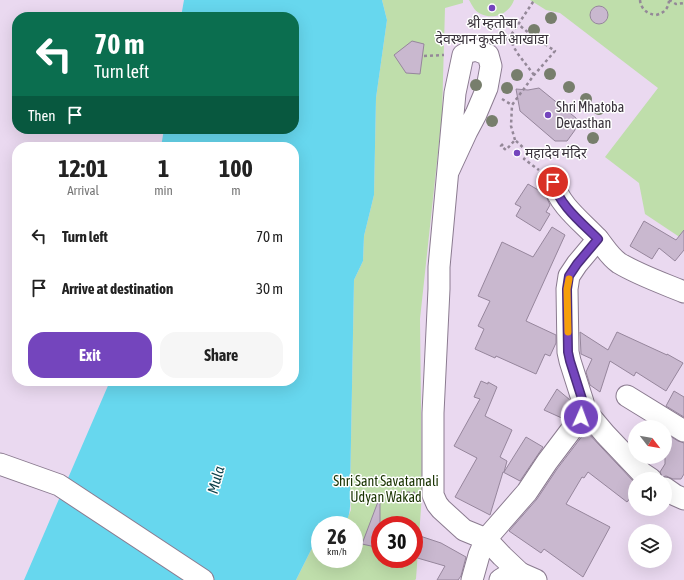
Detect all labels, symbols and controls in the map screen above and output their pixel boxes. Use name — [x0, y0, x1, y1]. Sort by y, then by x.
marker: श्री म्हतोबा देवस्थान कुस्ती आखाडा — [487, 3, 497, 13]
place label: श्री म्हतोबा देवस्थान कुस्ती आखाडा — [436, 15, 549, 49]
icon: left — [28, 28, 80, 80]
text: 70 m — [94, 28, 144, 60]
text: Turn left — [94, 61, 149, 82]
place label: Shri Mhatoba Devasthan — [556, 99, 624, 131]
icon: arrive — [64, 104, 86, 126]
text: Then — [28, 107, 56, 124]
marker: Shri Mhatoba Devasthan — [543, 110, 553, 120]
place label: महादेव मंदिर — [525, 144, 587, 161]
marker: महादेव मंदिर — [512, 148, 522, 158]
text: 12:01 — [58, 155, 108, 182]
text: 1 — [158, 155, 169, 182]
text: 100 — [219, 155, 253, 182]
pin — [536, 165, 570, 199]
icon: arrive — [542, 171, 564, 193]
text: Arrival — [67, 183, 99, 198]
text: min — [154, 183, 173, 198]
text: m — [231, 183, 241, 198]
icon: left — [28, 225, 50, 247]
text: Turn left — [62, 228, 108, 245]
text: 70 m — [256, 228, 283, 245]
icon: arrive — [28, 277, 50, 299]
text: Arrive at destination — [62, 280, 173, 297]
text: 30 m — [256, 280, 283, 297]
button: Exit — [28, 332, 152, 378]
button: Share — [160, 332, 283, 378]
position arrow — [560, 396, 602, 438]
north arrow — [628, 420, 672, 464]
map controls — [628, 420, 672, 568]
water label: Mula — [204, 464, 227, 496]
button: sound — [628, 472, 672, 516]
park label: Shri Sant Savatamali Udyan Wakad — [333, 473, 439, 505]
speed limit sign: 30 — [371, 516, 423, 568]
button: layers — [628, 524, 672, 568]
text: 26 — [328, 525, 346, 548]
text: km/h — [327, 546, 347, 557]

